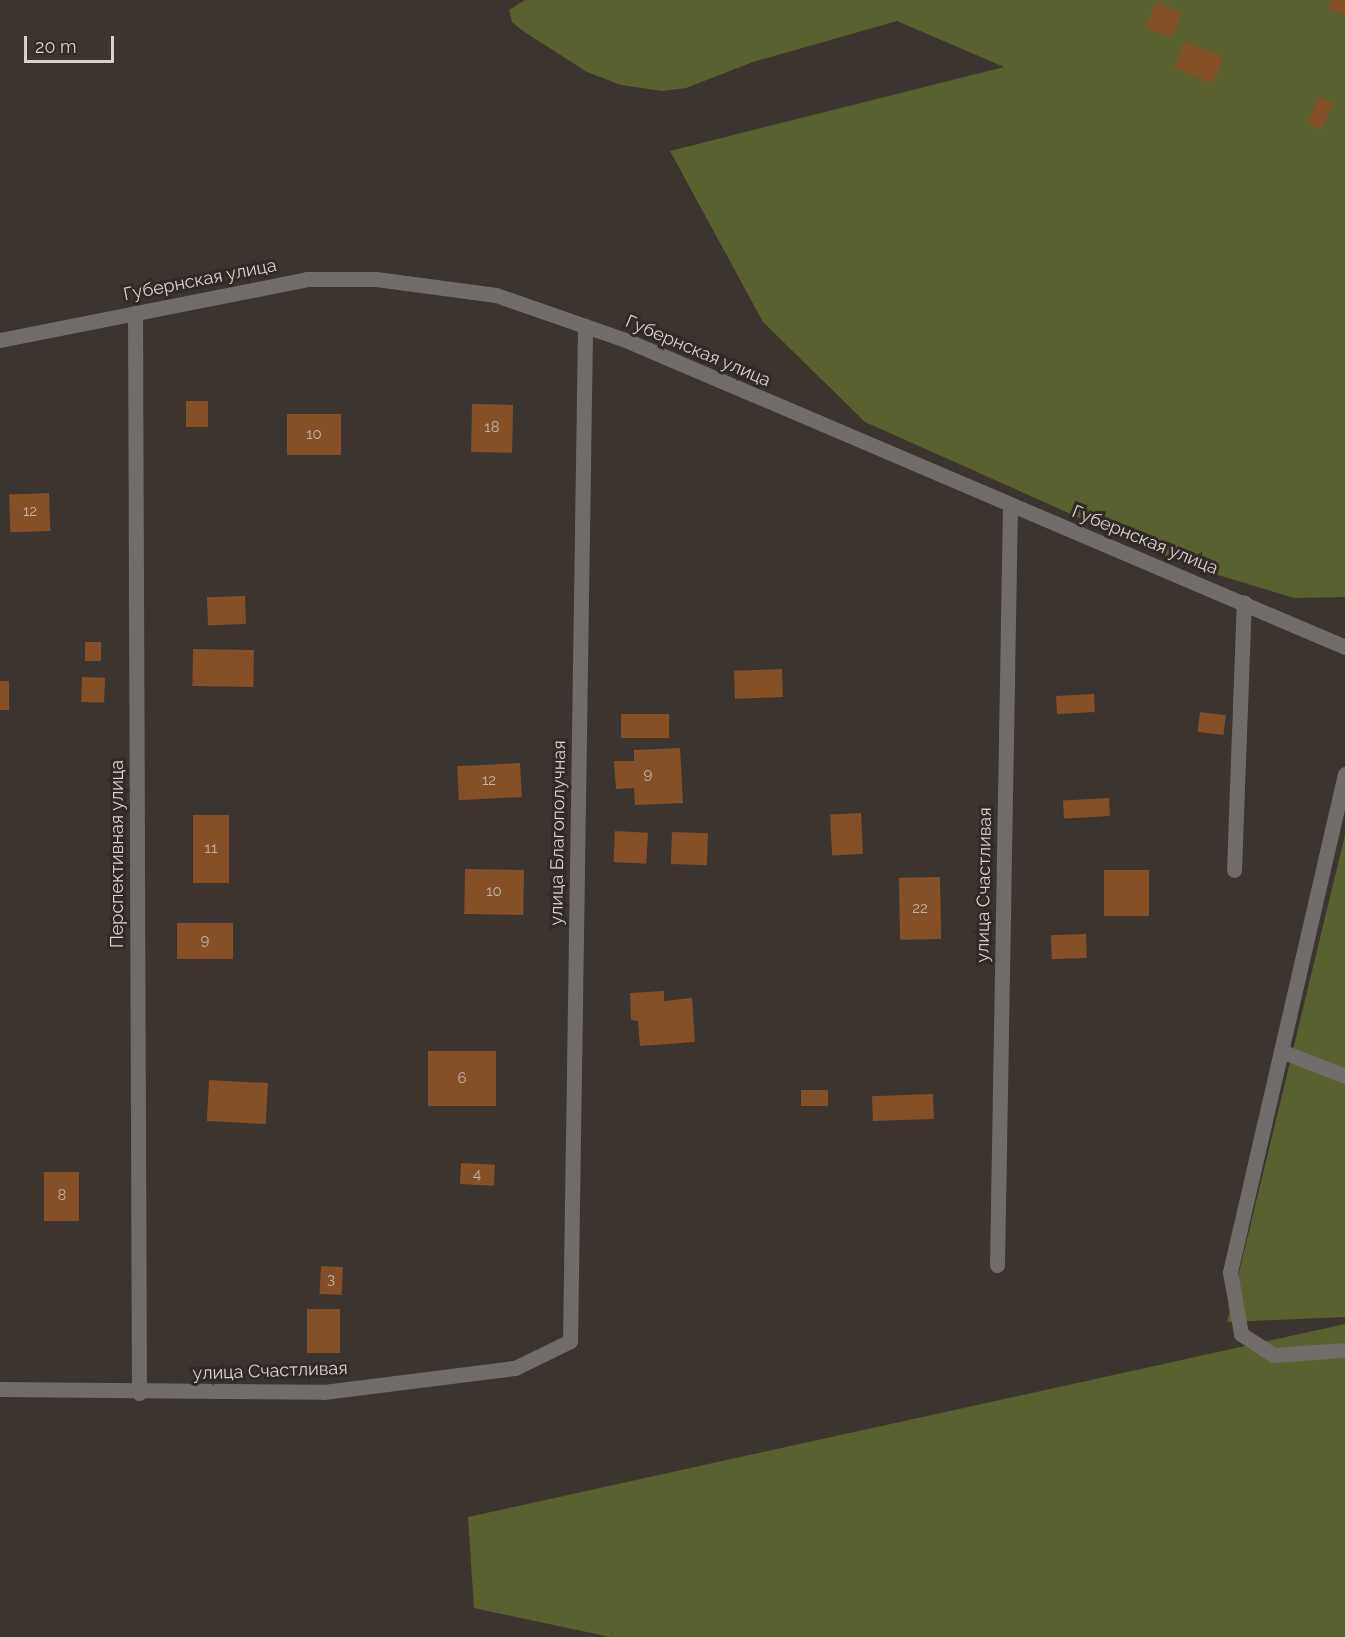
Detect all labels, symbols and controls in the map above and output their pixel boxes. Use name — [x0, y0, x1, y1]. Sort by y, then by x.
scale bar — [27, 24, 117, 62]
text: 20 m — [35, 36, 77, 57]
street label: Губернская улица — [121, 255, 279, 305]
street label: Губернская улица — [622, 311, 774, 391]
house number: 18 — [484, 419, 500, 437]
house number: 10 — [306, 426, 322, 444]
street label: Губернская улица — [1069, 501, 1221, 579]
house number: 12 — [23, 503, 37, 521]
street label: улица Благополучная — [546, 740, 570, 926]
street label: Перспективная улица — [106, 760, 128, 948]
house number: 9 — [644, 766, 652, 784]
house number: 12 — [482, 772, 496, 790]
street label: улица Счастливая — [972, 807, 996, 963]
house number: 11 — [205, 840, 217, 858]
house number: 10 — [486, 883, 502, 901]
house number: 22 — [912, 900, 928, 918]
house number: 9 — [201, 932, 209, 950]
house number: 6 — [457, 1070, 467, 1088]
house number: 4 — [473, 1166, 481, 1184]
house number: 8 — [58, 1187, 66, 1205]
house number: 3 — [327, 1271, 335, 1289]
street label: улица Счастливая — [192, 1357, 348, 1385]

